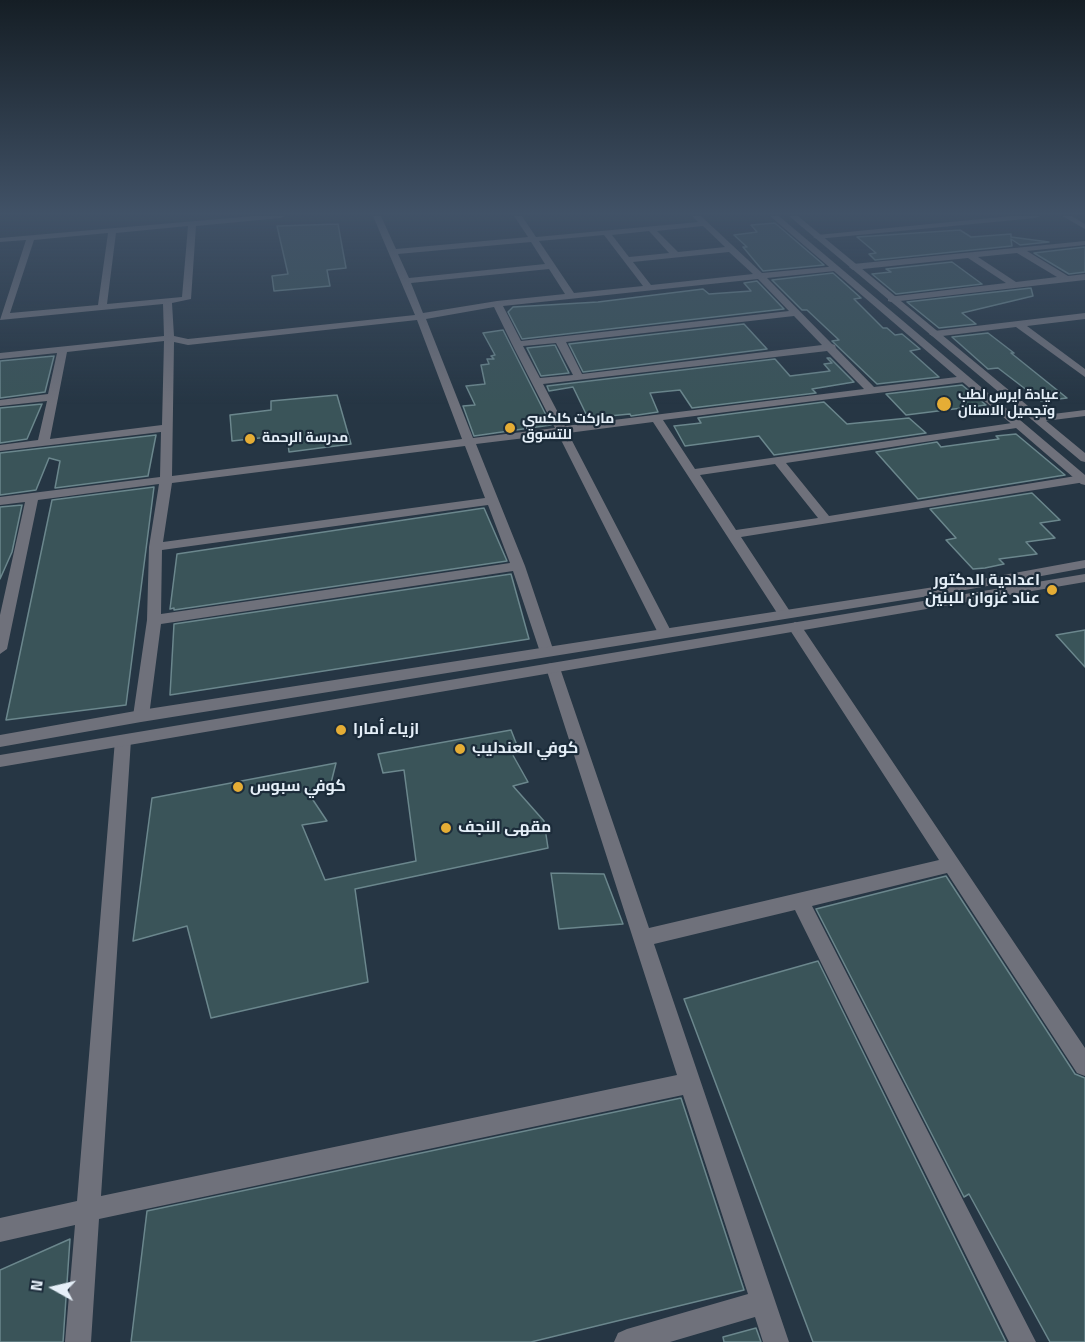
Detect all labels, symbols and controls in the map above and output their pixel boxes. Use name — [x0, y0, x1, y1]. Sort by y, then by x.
place label: عيادة ايرس لطب وتجميل الاسنان — [958, 388, 1059, 420]
marker: عيادة ايرس لطب وتجميل الاسنان — [935, 395, 953, 413]
place label: ماركت كلكسي للتسوق — [522, 412, 614, 444]
marker: ماركت كلكسي للتسوق — [503, 421, 517, 435]
place label: مدرسة الرحمة — [262, 431, 348, 447]
marker: مدرسة الرحمة — [243, 432, 257, 446]
place label: اعدادية الدكتور عناد غزوان للبنين — [925, 571, 1040, 609]
marker: اعدادية الدكتور عناد غزوان للبنين — [1045, 583, 1059, 597]
place label: ازياء أمارا — [353, 720, 419, 740]
marker: ازياء أمارا — [334, 723, 348, 737]
place label: كوفي العندليب — [472, 739, 578, 759]
marker: كوفي العندليب — [453, 742, 467, 756]
place label: كوفي سبوس — [250, 777, 346, 797]
marker: كوفي سبوس — [231, 780, 245, 794]
place label: مقهى النجف — [458, 818, 551, 838]
marker: مقهى النجف — [439, 821, 453, 835]
north arrow — [24, 1258, 84, 1318]
text: N — [24, 1278, 49, 1293]

